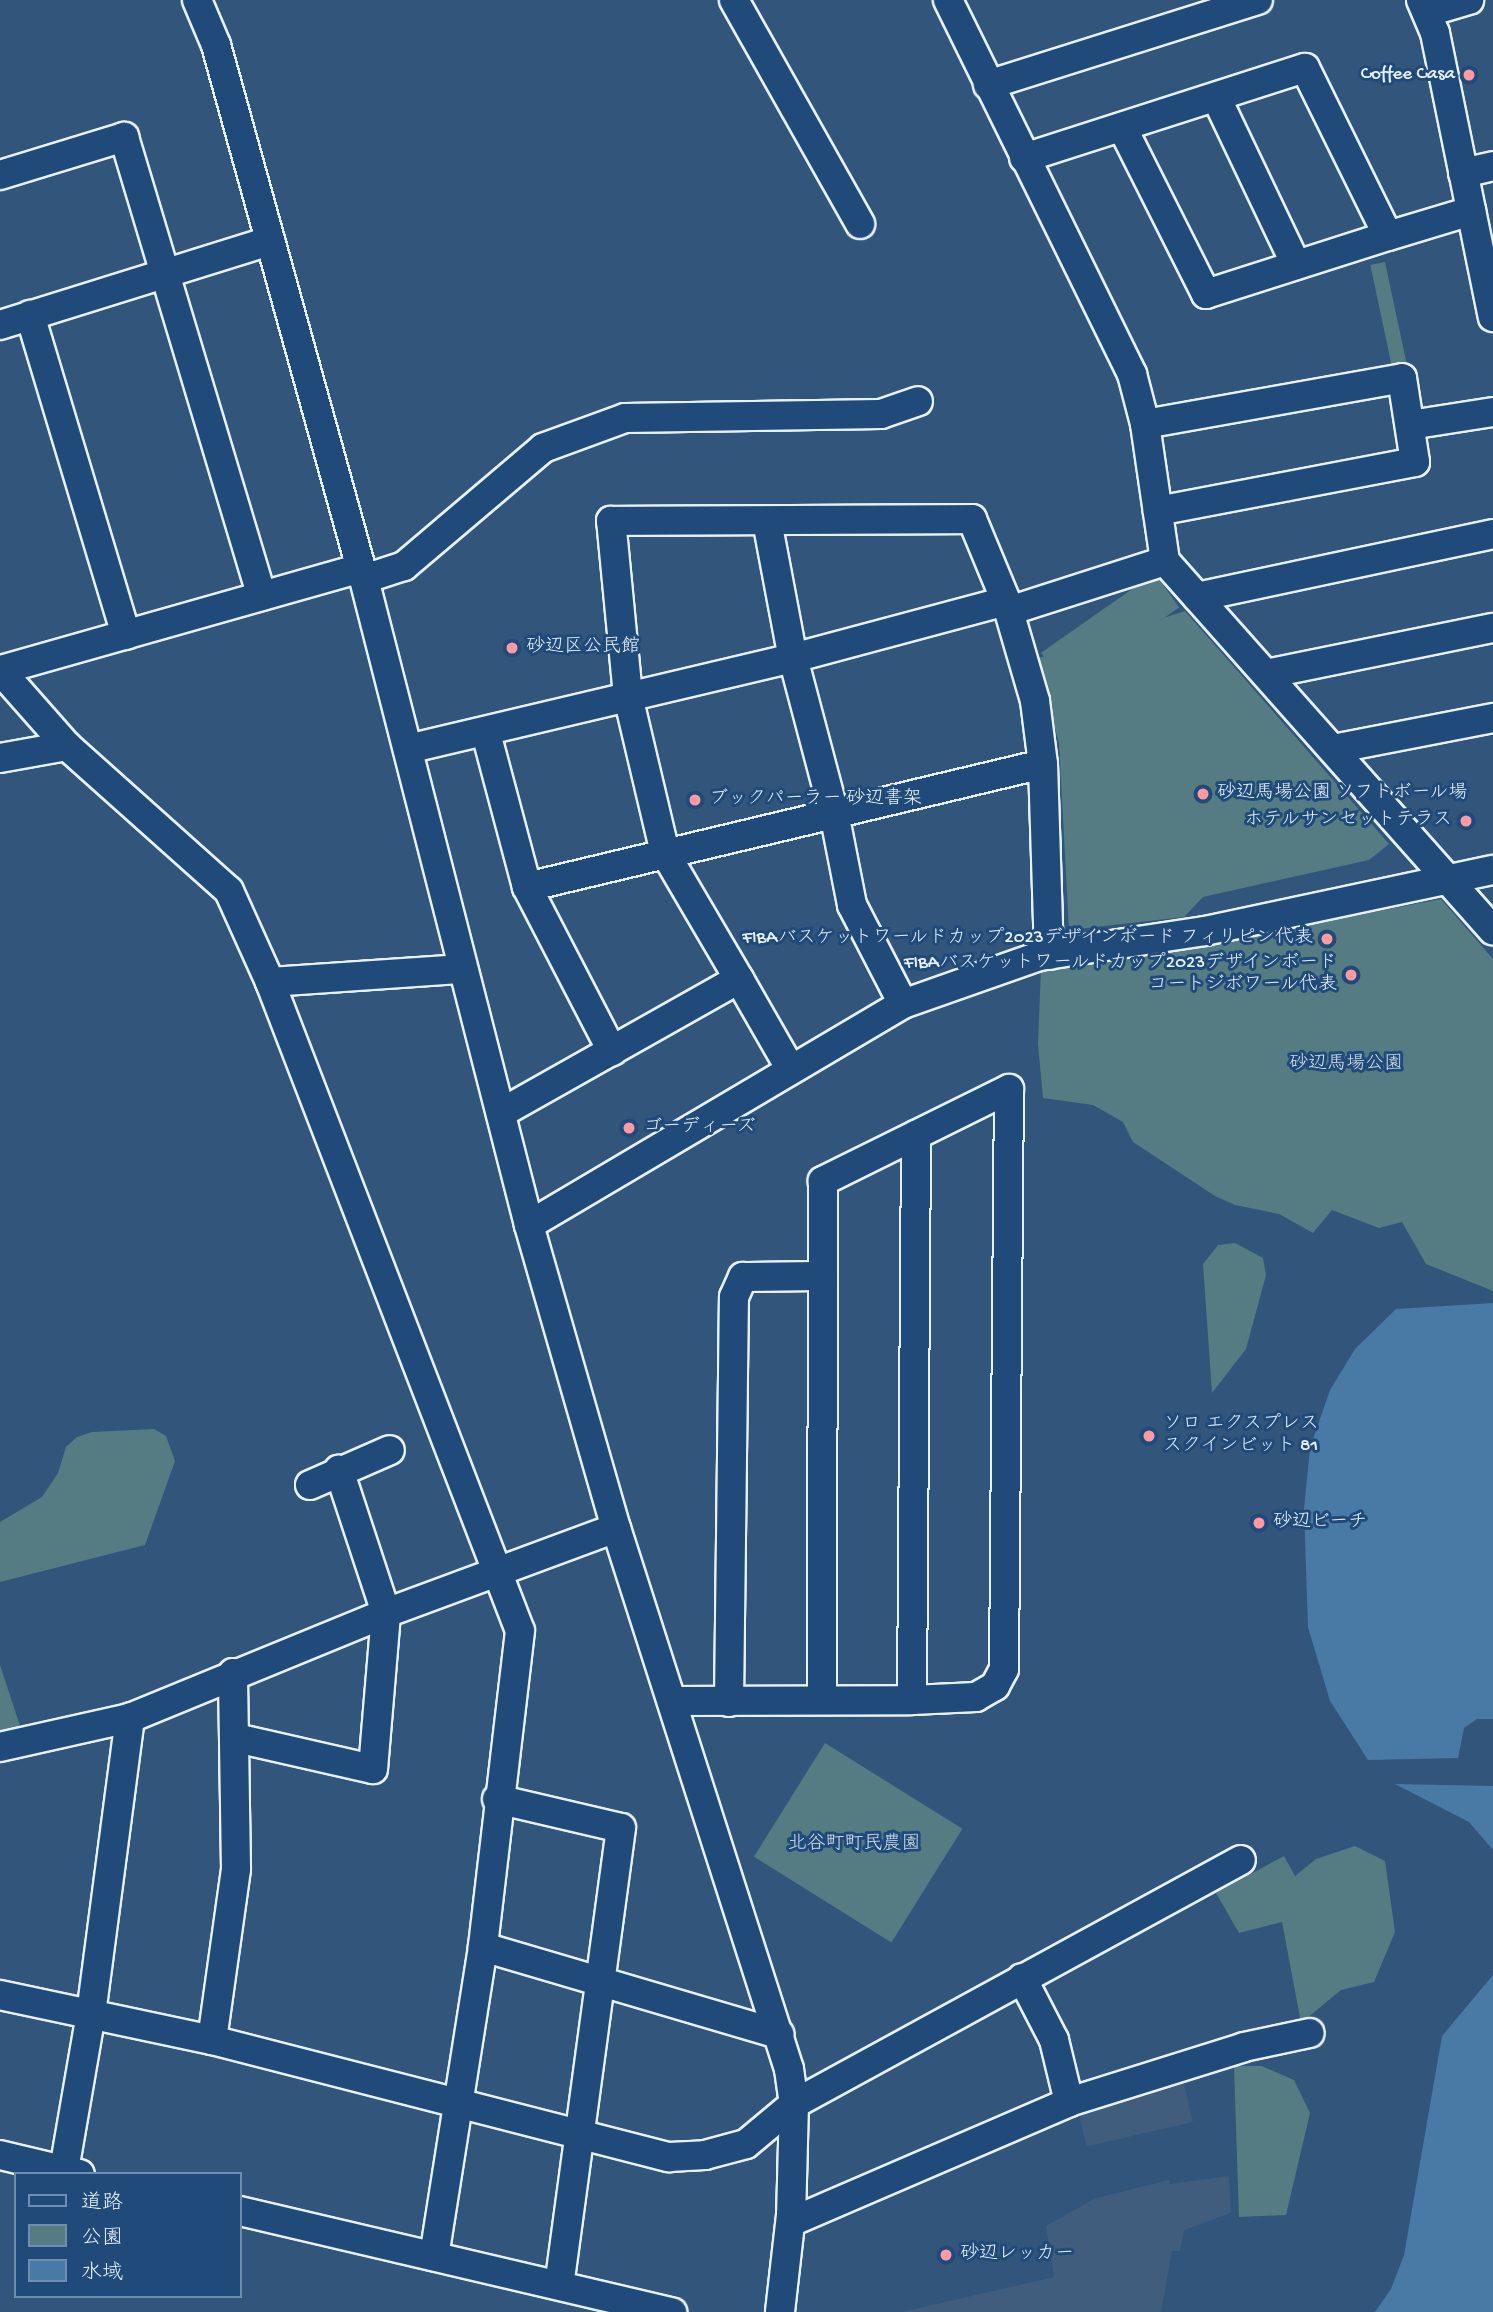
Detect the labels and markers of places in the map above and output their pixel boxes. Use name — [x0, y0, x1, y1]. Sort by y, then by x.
place label: Coffee Casa — [1361, 64, 1455, 86]
marker: Coffee Casa — [1461, 67, 1477, 83]
place label: 砂辺区公民館 — [526, 637, 640, 659]
marker: 砂辺区公民館 — [504, 640, 520, 656]
place label: 砂辺馬場公園 ソフトボール場 — [1217, 783, 1468, 805]
marker: 砂辺馬場公園 ソフトボール場 — [1195, 786, 1211, 802]
place label: ブックパーラー 砂辺書架 — [709, 789, 922, 811]
marker: ブックパーラー 砂辺書架 — [687, 792, 703, 808]
place label: ホテルサンセットテラス — [1243, 810, 1452, 832]
marker: ホテルサンセットテラス — [1458, 813, 1474, 829]
place label: FIBAバスケットワールドカップ2023デザインボード フィリピン代表 — [740, 928, 1313, 950]
marker: FIBAバスケットワールドカップ2023デザインボード フィリピン代表 — [1319, 931, 1335, 947]
place label: FIBAバスケットワールドカップ2023デザインボード コートジボワール代表 — [902, 953, 1337, 997]
marker: FIBAバスケットワールドカップ2023デザインボード コートジボワール代表 — [1343, 967, 1359, 983]
place label: ゴーディーズ — [643, 1117, 757, 1139]
marker: ゴーディーズ — [621, 1120, 637, 1136]
place label: ソロ エクスプレス スクインビット 81 — [1163, 1414, 1319, 1458]
marker: ソロ エクスプレス スクインビット 81 — [1141, 1428, 1157, 1444]
place label: 砂辺ビーチ — [1273, 1512, 1367, 1534]
marker: 砂辺ビーチ — [1251, 1515, 1267, 1531]
place label: 砂辺レッカー — [960, 2244, 1074, 2266]
marker: 砂辺レッカー — [938, 2247, 954, 2263]

